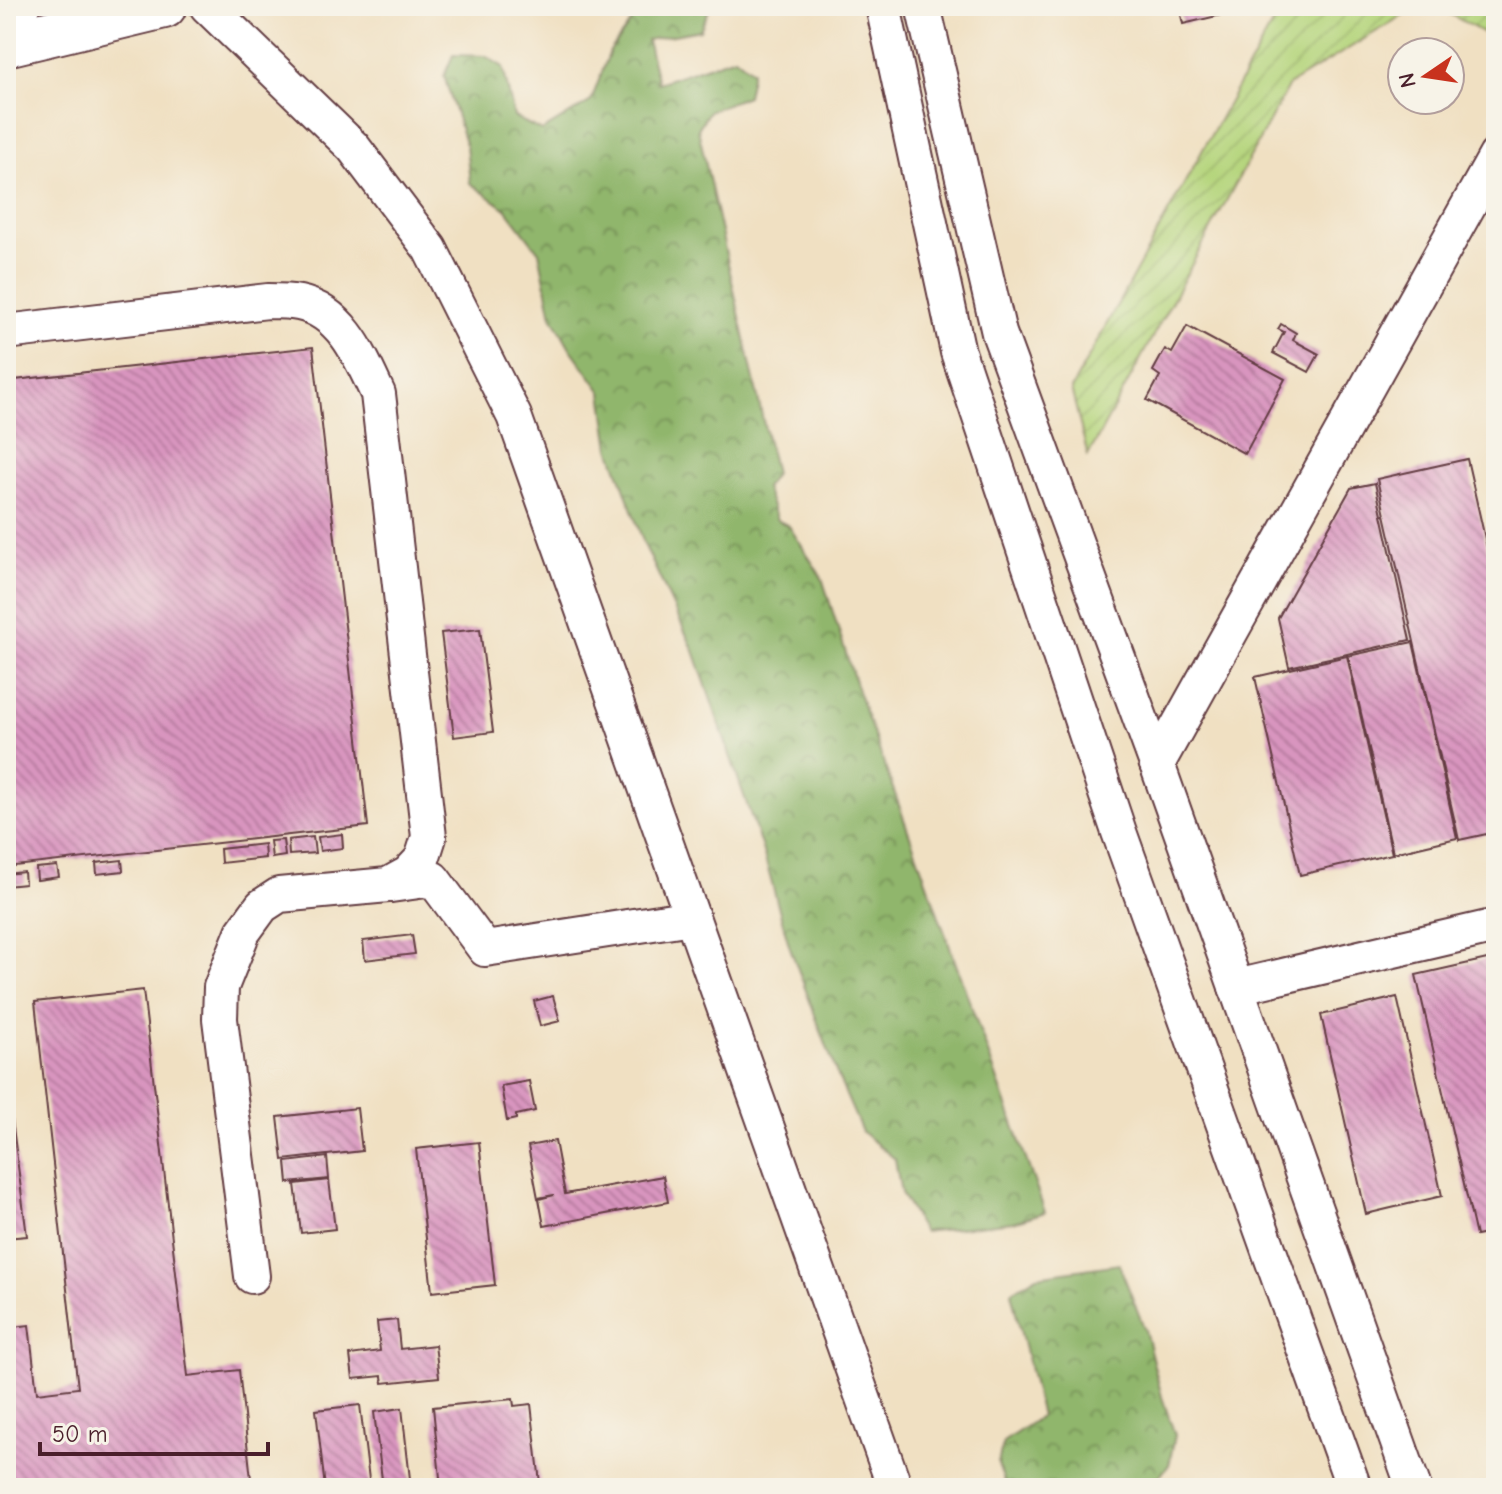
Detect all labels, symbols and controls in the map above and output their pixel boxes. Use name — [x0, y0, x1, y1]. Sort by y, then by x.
north arrow — [1386, 36, 1466, 116]
text: N — [1393, 70, 1422, 90]
scale bar — [40, 1406, 268, 1456]
text: 50 m — [52, 1420, 108, 1448]

